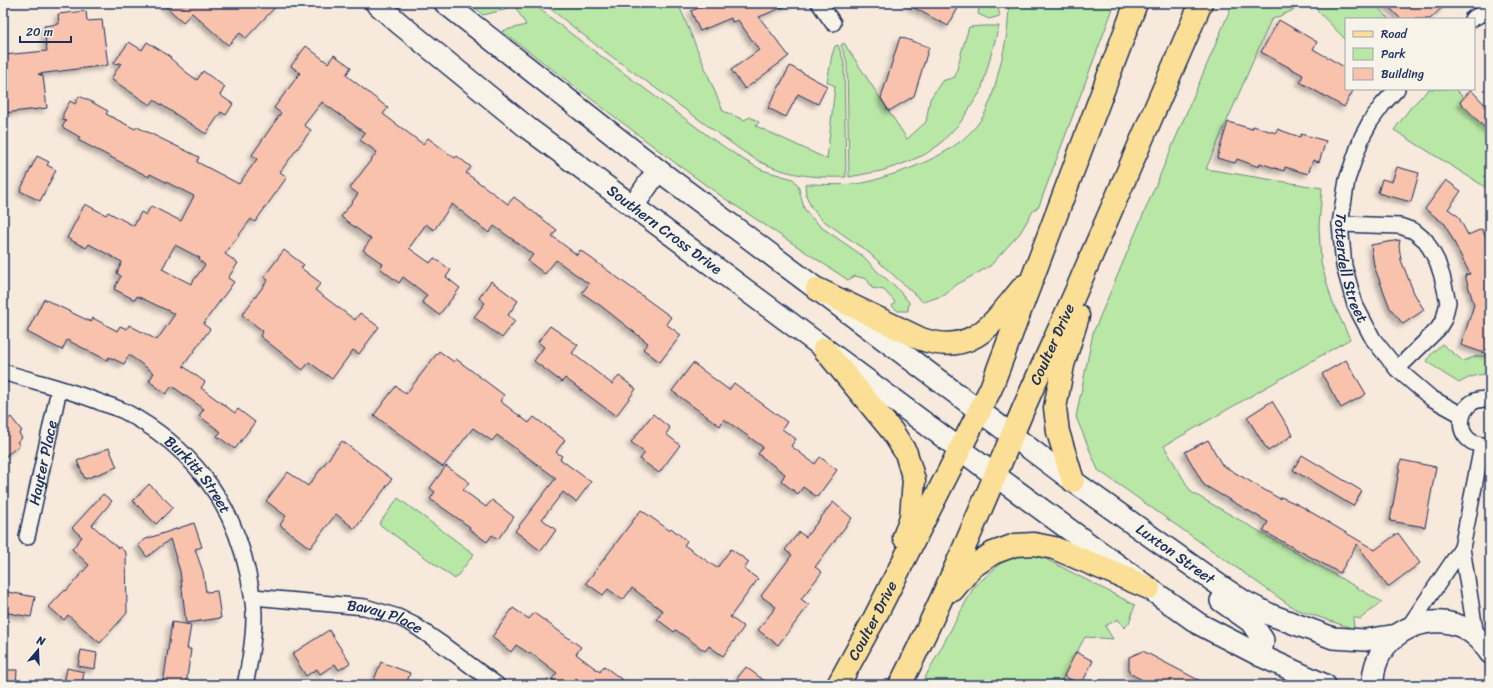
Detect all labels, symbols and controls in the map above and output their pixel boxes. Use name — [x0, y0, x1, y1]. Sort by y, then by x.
scale bar — [20, 18, 71, 44]
legend — [1345, 18, 1475, 90]
text: 20 m — [26, 21, 53, 43]
text: Road — [1381, 23, 1408, 45]
text: Park — [1381, 43, 1406, 65]
text: Building — [1381, 63, 1424, 85]
street label: Southern Cross Drive — [601, 178, 728, 281]
street label: Totterdell Street — [1327, 211, 1375, 328]
street label: Coulter Drive — [1022, 299, 1082, 389]
street label: Hayter Place — [21, 417, 65, 508]
street label: Burkitt Street — [158, 429, 238, 519]
street label: Luxton Street — [1130, 517, 1221, 592]
street label: Coulter Drive — [841, 576, 904, 665]
street label: Bavay Place — [346, 592, 429, 641]
north arrow — [18, 630, 58, 670]
text: N — [33, 630, 48, 651]

